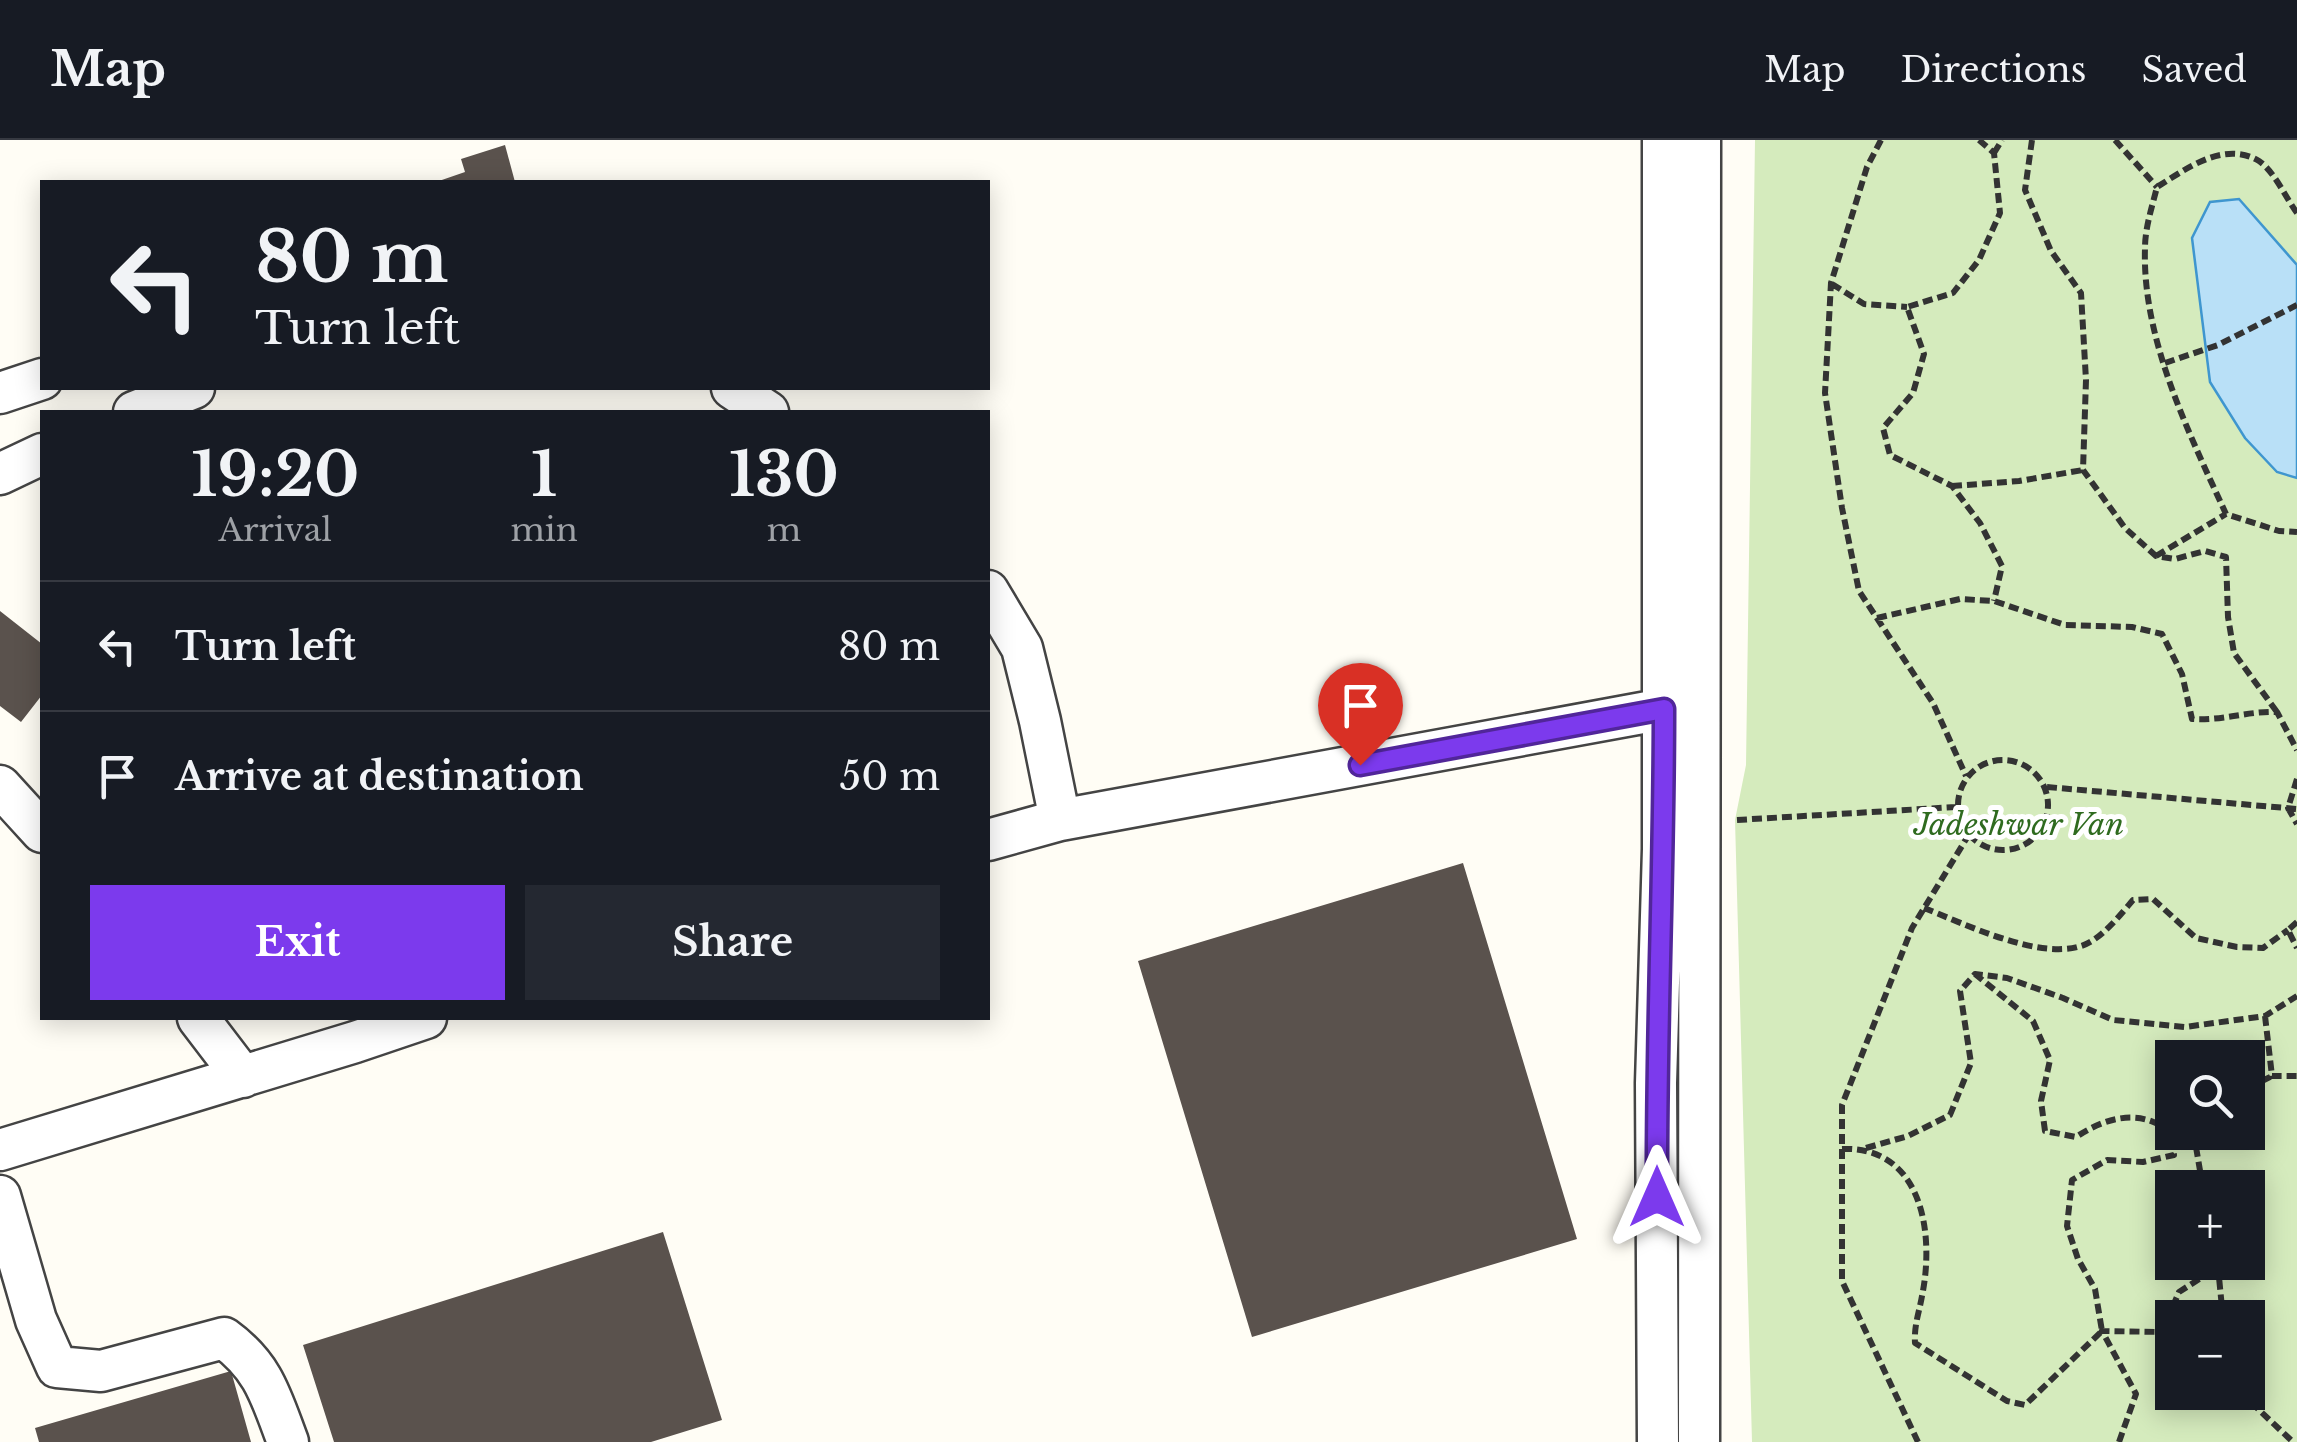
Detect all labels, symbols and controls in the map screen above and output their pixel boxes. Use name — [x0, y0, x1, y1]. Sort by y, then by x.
text: Map — [50, 39, 166, 99]
text: Map — [1764, 48, 1845, 91]
text: Directions — [1900, 48, 2086, 91]
text: Saved — [2141, 48, 2247, 91]
text: 80 m — [255, 214, 448, 301]
icon: left — [90, 220, 220, 350]
text: Turn left — [255, 300, 460, 356]
text: 19:20 — [191, 438, 359, 512]
text: 1 — [531, 438, 557, 512]
text: 130 — [729, 438, 839, 512]
text: Arrival — [219, 510, 332, 550]
text: min — [511, 510, 578, 550]
text: m — [767, 510, 801, 550]
icon: left — [90, 619, 145, 674]
text: Turn left — [175, 623, 356, 670]
text: 80 m — [838, 623, 940, 670]
pin — [1318, 663, 1403, 766]
icon: arrive — [1333, 678, 1388, 733]
icon: arrive — [90, 749, 145, 804]
text: Arrive at destination — [175, 753, 584, 800]
text: 50 m — [840, 753, 940, 800]
park label: Jadeshwar Van — [1913, 806, 2124, 843]
button: Exit — [90, 885, 505, 1000]
button: Share — [525, 885, 940, 1000]
map controls — [2155, 1040, 2265, 1410]
button: search — [2155, 1040, 2265, 1150]
position arrow — [1605, 1145, 1709, 1249]
button: + — [2155, 1170, 2265, 1280]
button: − — [2155, 1300, 2265, 1410]

